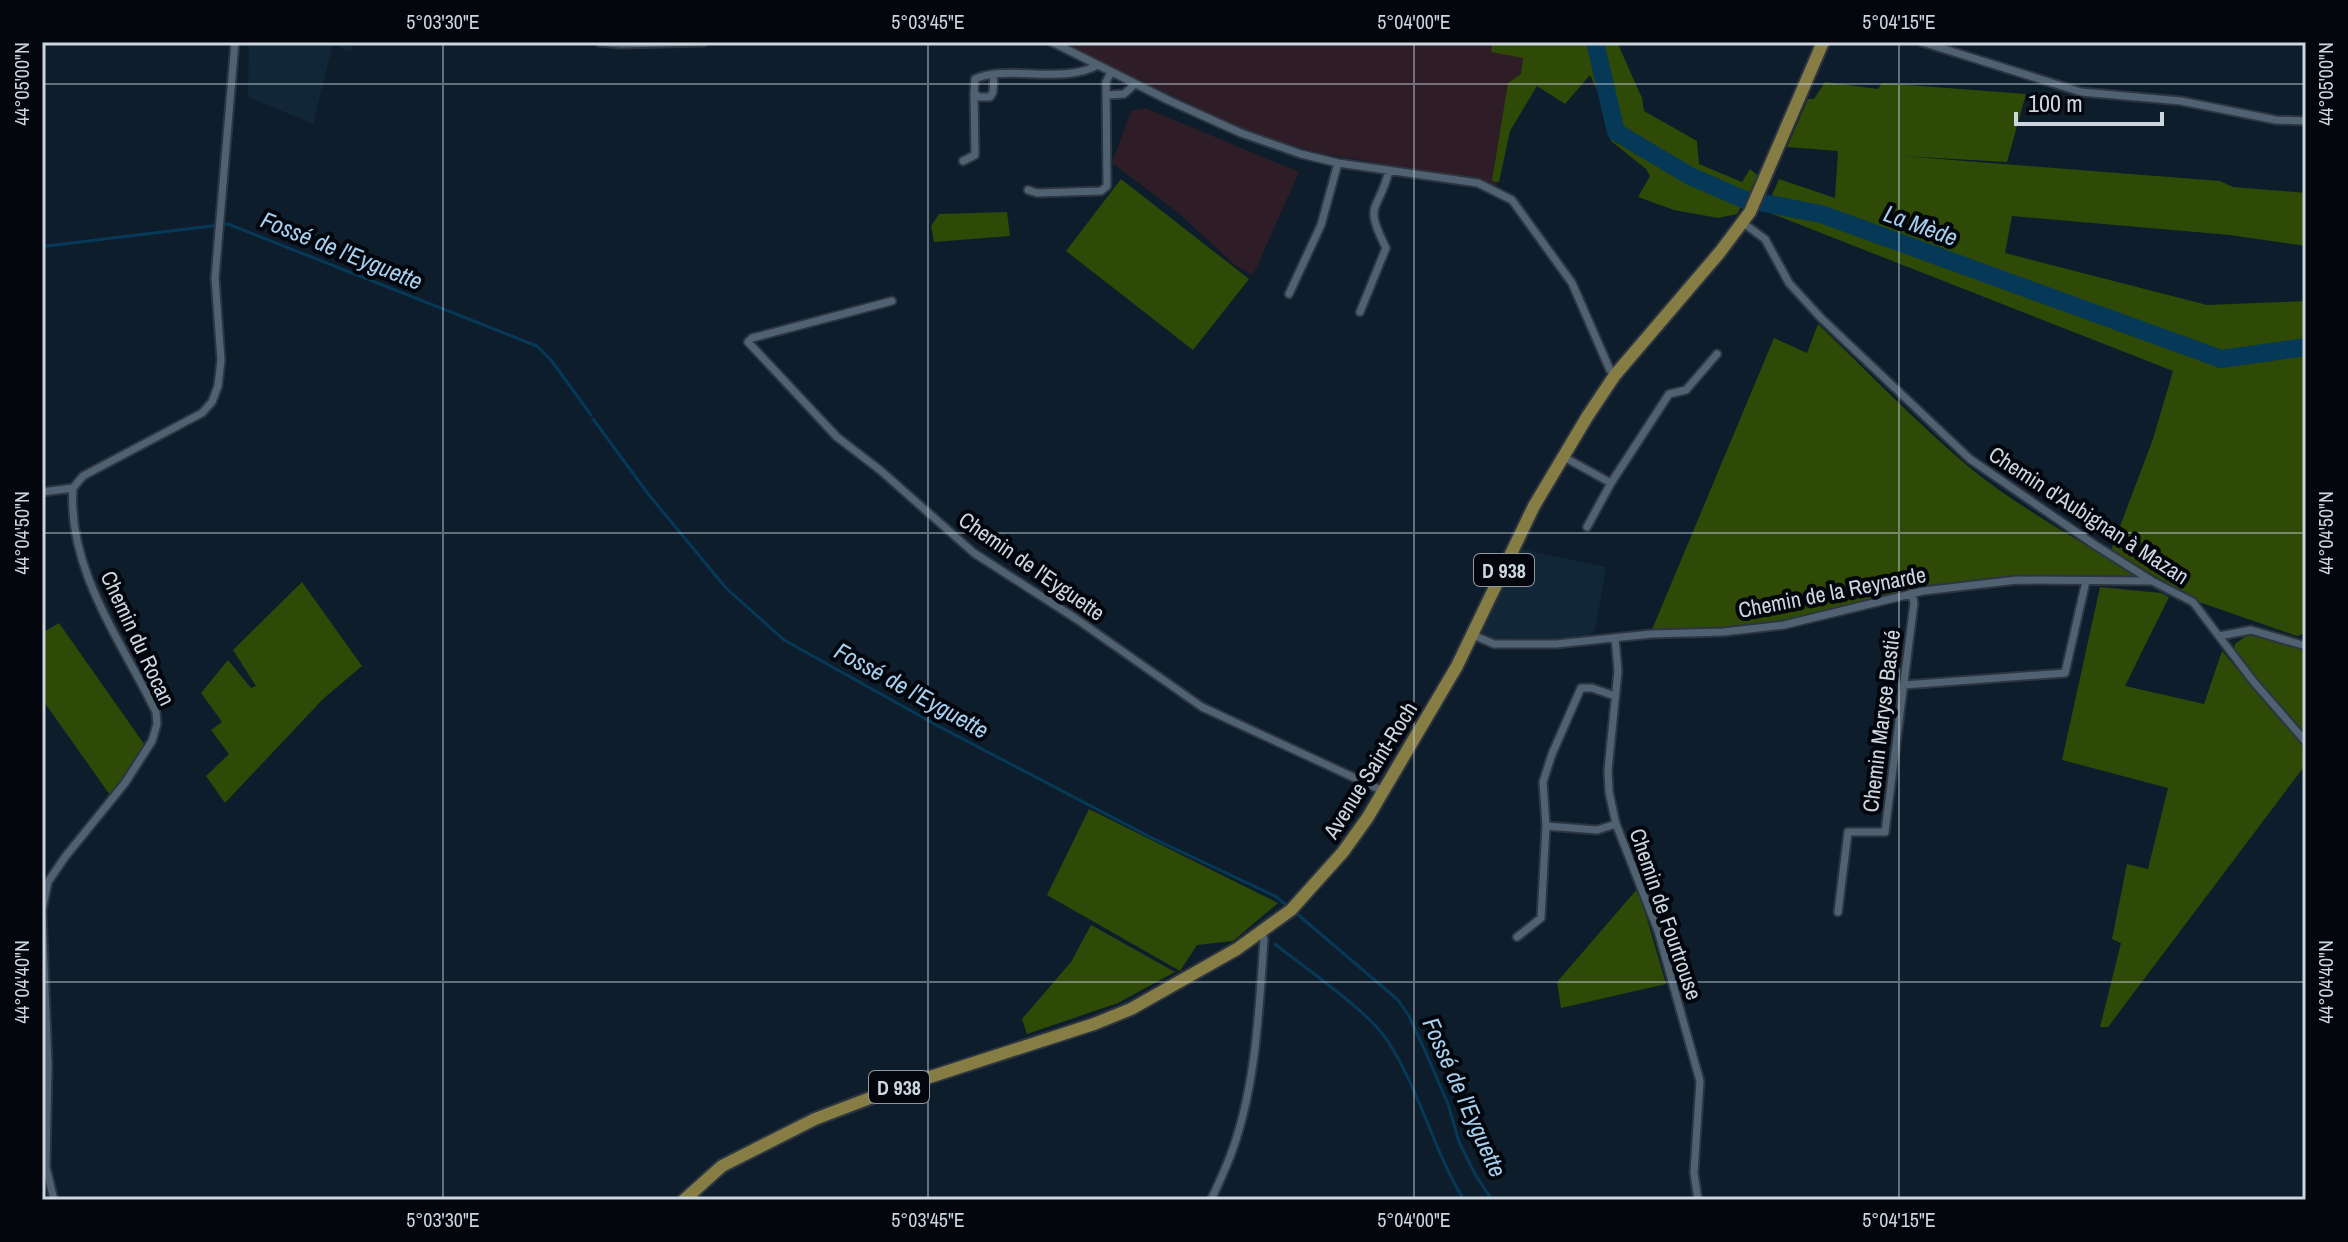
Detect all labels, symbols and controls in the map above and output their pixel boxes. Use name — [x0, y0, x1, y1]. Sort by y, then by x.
text: 5°03'30"E — [406, 8, 480, 35]
text: 5°03'45"E — [891, 8, 965, 35]
text: 5°04'00"E — [1377, 8, 1451, 35]
text: 5°04'15"E — [1862, 8, 1936, 35]
text: 44°05'00"N — [8, 42, 35, 126]
text: 44°05'00"N — [2312, 42, 2339, 126]
scale bar — [2016, 76, 2162, 126]
text: 100 m — [2028, 87, 2083, 119]
water label: La Mède — [1880, 197, 1963, 253]
water label: Fossé de l'Eyguette — [256, 203, 428, 297]
street label: Chemin d'Aubignan à Mazan — [1983, 439, 2195, 591]
text: 44°04'50"N — [8, 491, 35, 575]
text: 44°04'50"N — [2312, 491, 2339, 575]
street label: Chemin de l'Eyguette — [953, 504, 1111, 628]
road number: D 938 — [1474, 554, 1534, 586]
street label: Chemin de la Reynarde — [1736, 559, 1928, 625]
street label: Chemin du Rocan — [94, 566, 182, 710]
street label: Chemin Maryse Bastié — [1855, 628, 1907, 814]
water label: Fossé de l'Eyguette — [829, 634, 995, 746]
street label: Avenue Saint-Roch — [1315, 696, 1424, 845]
street label: Chemin de Fourtrouse — [1623, 824, 1709, 1004]
text: 44°04'40"N — [8, 940, 35, 1024]
text: 44°04'40"N — [2312, 940, 2339, 1024]
water label: Fossé de l'Eyguette — [1415, 1012, 1515, 1182]
road number: D 938 — [869, 1071, 929, 1103]
text: 5°03'30"E — [406, 1206, 480, 1233]
text: 5°03'45"E — [891, 1206, 965, 1233]
text: 5°04'00"E — [1377, 1206, 1451, 1233]
text: 5°04'15"E — [1862, 1206, 1936, 1233]

